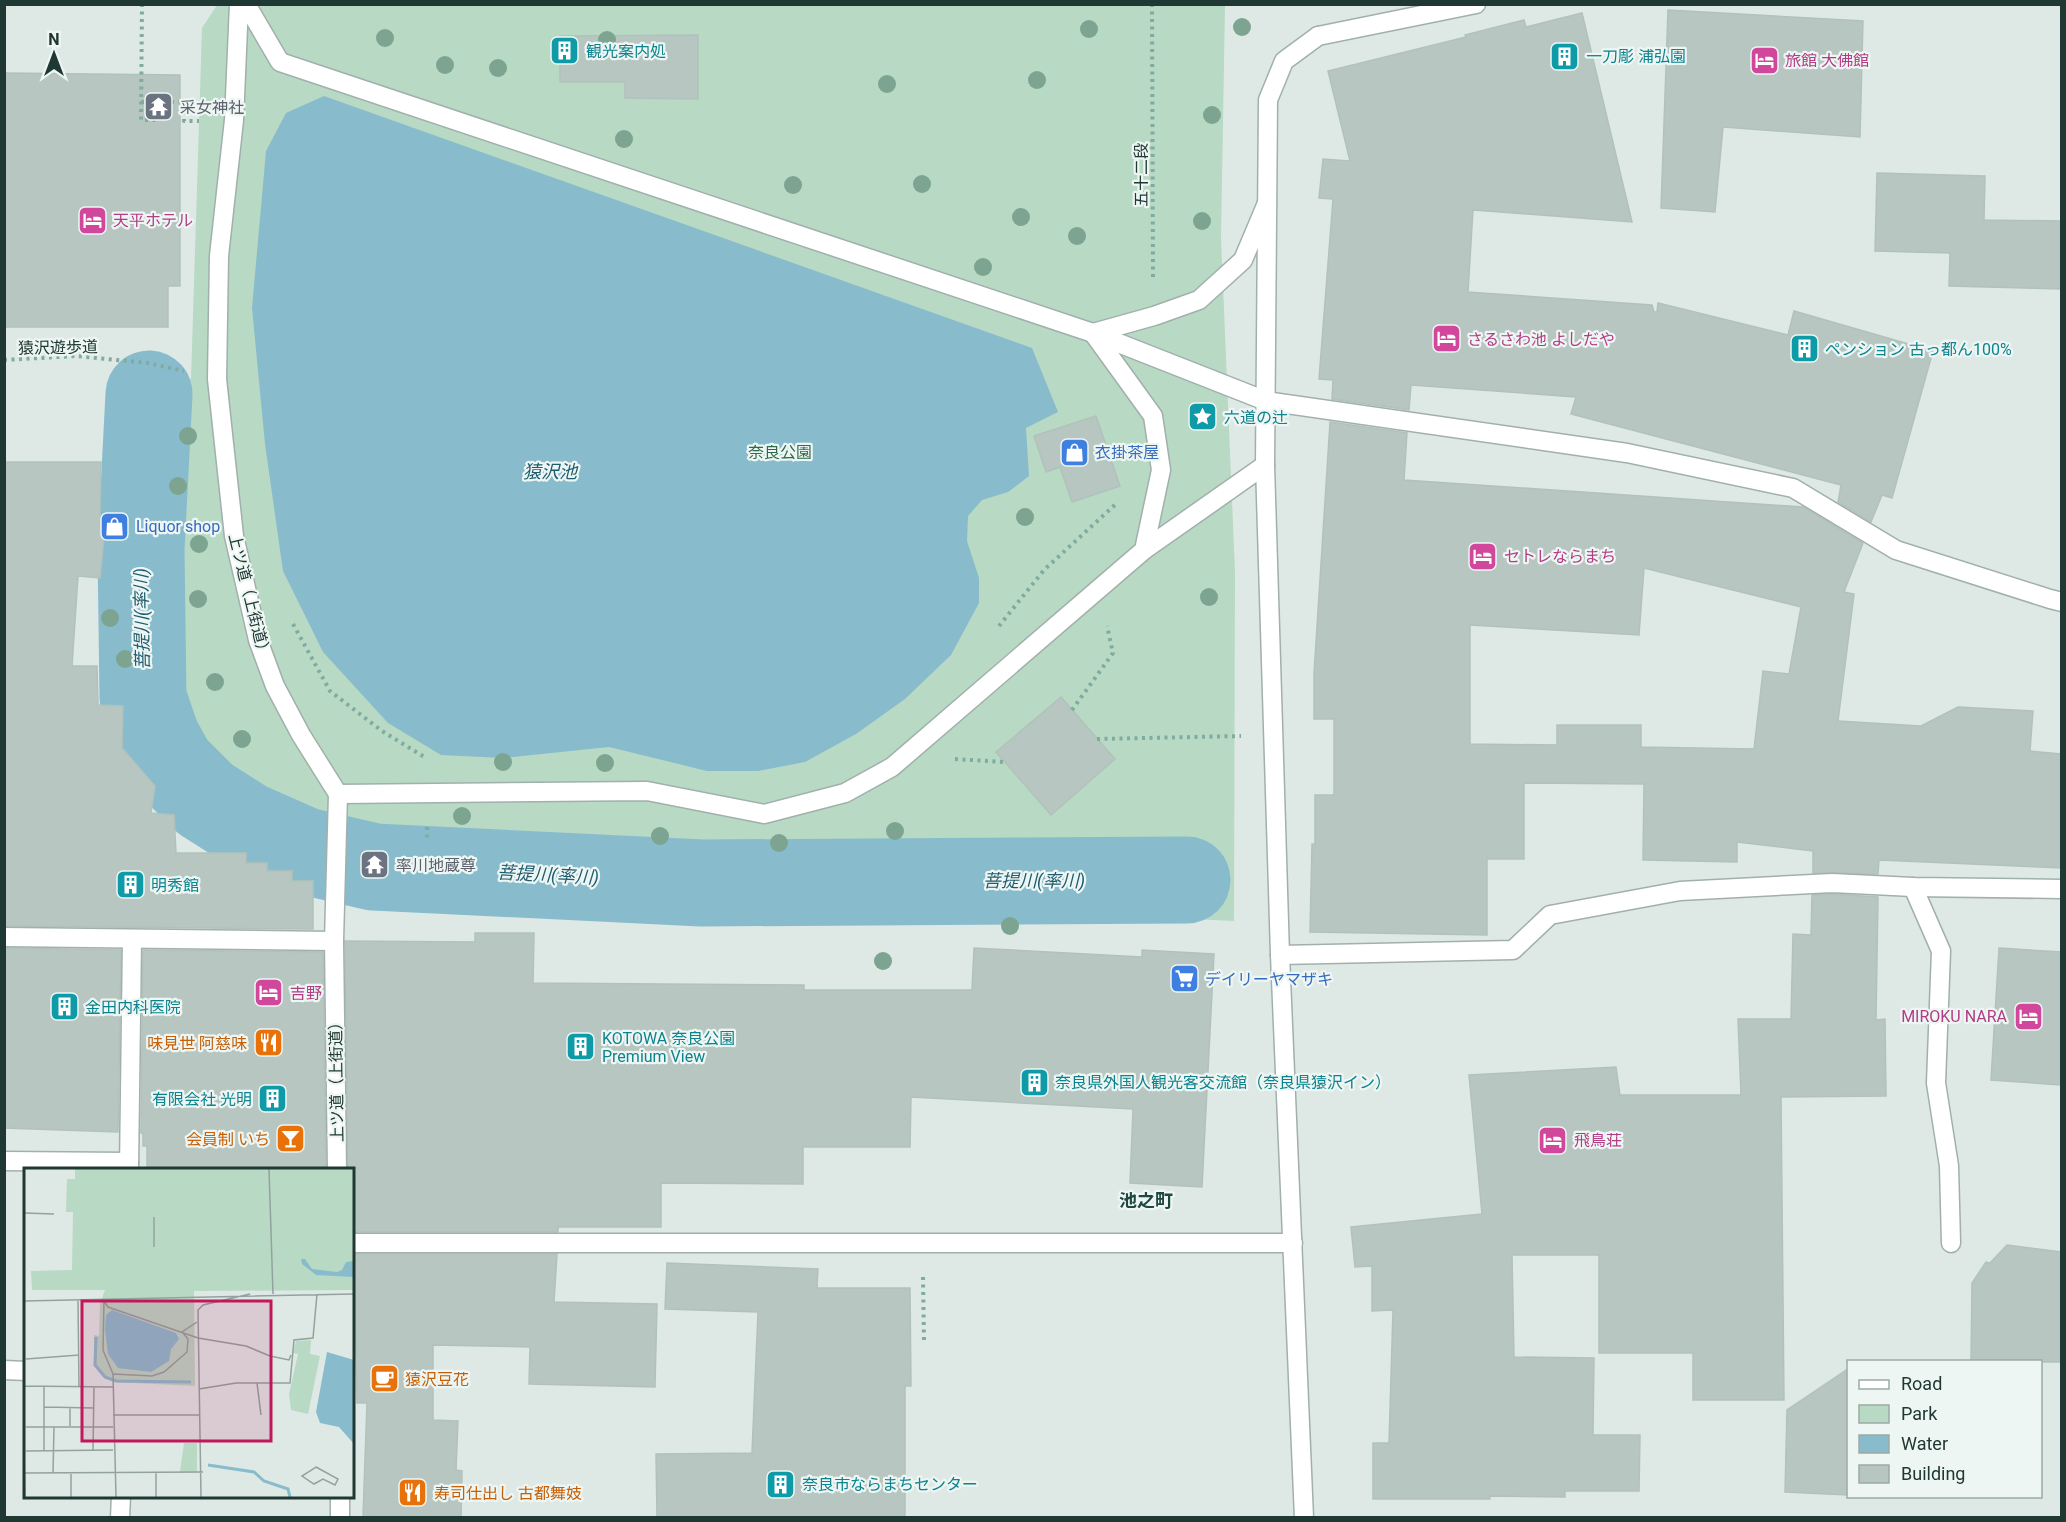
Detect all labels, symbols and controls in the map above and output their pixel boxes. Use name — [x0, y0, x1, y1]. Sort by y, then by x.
north arrow — [24, 24, 84, 84]
text: N — [48, 30, 60, 49]
building icon: 観光案内処 — [549, 35, 581, 67]
building icon: 一刀彫 浦弘園 — [1549, 40, 1581, 72]
place label: 観光案内処 — [586, 42, 666, 61]
hotel icon: 旅館 大佛館 — [1748, 44, 1780, 76]
place label: 一刀彫 浦弘園 — [1586, 47, 1686, 66]
place label: 旅館 大佛館 — [1785, 51, 1869, 70]
temple icon: 采女神社 — [143, 91, 175, 123]
place label: 采女神社 — [180, 98, 244, 117]
street label: 五十二段 — [1132, 143, 1151, 207]
hotel icon: 天平ホテル — [76, 204, 108, 236]
place label: 天平ホテル — [113, 211, 193, 230]
hotel icon: さるさわ池 よしだや — [1430, 323, 1462, 355]
place label: さるさわ池 よしだや — [1467, 330, 1615, 349]
building icon: ペンション 古っ都ん100% — [1788, 333, 1820, 365]
street label: 猿沢遊歩道 — [18, 337, 98, 358]
place label: ペンション 古っ都ん100% — [1825, 340, 2012, 359]
place icon: 六道の辻 — [1187, 401, 1219, 433]
place label: 六道の辻 — [1224, 408, 1288, 427]
shop icon: 衣掛茶屋 — [1058, 436, 1090, 468]
park label: 奈良公園 — [748, 443, 812, 462]
place label: 衣掛茶屋 — [1095, 443, 1159, 462]
water label: 猿沢池 — [523, 461, 579, 482]
shop icon: Liquor shop — [99, 510, 131, 542]
place label: Liquor shop — [136, 517, 220, 536]
street label: 上ツ道（上街道） — [225, 532, 274, 661]
hotel icon: セトレならまち — [1467, 540, 1499, 572]
place label: セトレならまち — [1504, 547, 1616, 566]
water label: 菩提川(率川) — [130, 568, 154, 670]
temple icon: 率川地蔵尊 — [359, 849, 391, 881]
place label: 率川地蔵尊 — [396, 856, 476, 875]
water label: 菩提川(率川) — [496, 861, 600, 889]
building icon: 明秀館 — [114, 869, 146, 901]
water label: 菩提川(率川) — [983, 870, 1085, 892]
place label: 明秀館 — [151, 876, 199, 895]
supermarket icon: デイリーヤマザキ — [1168, 963, 1200, 995]
place label: デイリーヤマザキ — [1205, 970, 1333, 989]
hotel icon: 吉野 — [253, 977, 285, 1009]
place label: 吉野 — [290, 984, 322, 1003]
building icon: 金田内科医院 — [48, 991, 80, 1023]
place label: 金田内科医院 — [85, 998, 181, 1017]
hotel icon: MIROKU NARA — [2012, 1000, 2044, 1032]
place label: MIROKU NARA — [1901, 1007, 2008, 1026]
street label: 上ツ道（上街道） — [326, 1014, 347, 1142]
restaurant icon: 味見世 阿慈味 — [252, 1027, 284, 1059]
place label: KOTOWA 奈良公園 Premium View — [602, 1029, 735, 1066]
building icon: KOTOWA 奈良公園 Premium View — [565, 1031, 597, 1063]
place label: 味見世 阿慈味 — [147, 1034, 247, 1053]
building icon: 奈良県外国人観光客交流館（奈良県猿沢イン） — [1018, 1066, 1050, 1098]
place label: 奈良県外国人観光客交流館（奈良県猿沢イン） — [1055, 1073, 1391, 1092]
building icon: 有限会社 光明 — [257, 1083, 289, 1115]
place label: 有限会社 光明 — [152, 1090, 252, 1109]
bar icon: 会員制 いち — [275, 1123, 307, 1155]
hotel icon: 飛鳥荘 — [1537, 1124, 1569, 1156]
place label: 会員制 いち — [186, 1130, 270, 1149]
place label: 飛鳥荘 — [1574, 1131, 1622, 1150]
inset map — [24, 1168, 354, 1498]
district label: 池之町 — [1119, 1190, 1173, 1211]
legend — [1847, 1360, 2042, 1498]
cafe icon: 猿沢豆花 — [368, 1363, 400, 1395]
place label: 猿沢豆花 — [405, 1370, 469, 1389]
text: Road — [1901, 1373, 1942, 1394]
text: Park — [1901, 1403, 1938, 1424]
text: Water — [1901, 1433, 1948, 1454]
text: Building — [1901, 1463, 1965, 1484]
building icon: 奈良市ならまちセンター — [765, 1468, 797, 1500]
place label: 奈良市ならまちセンター — [802, 1475, 978, 1494]
restaurant icon: 寿司仕出し 古都舞妓 — [397, 1477, 429, 1509]
place label: 寿司仕出し 古都舞妓 — [434, 1484, 582, 1503]

